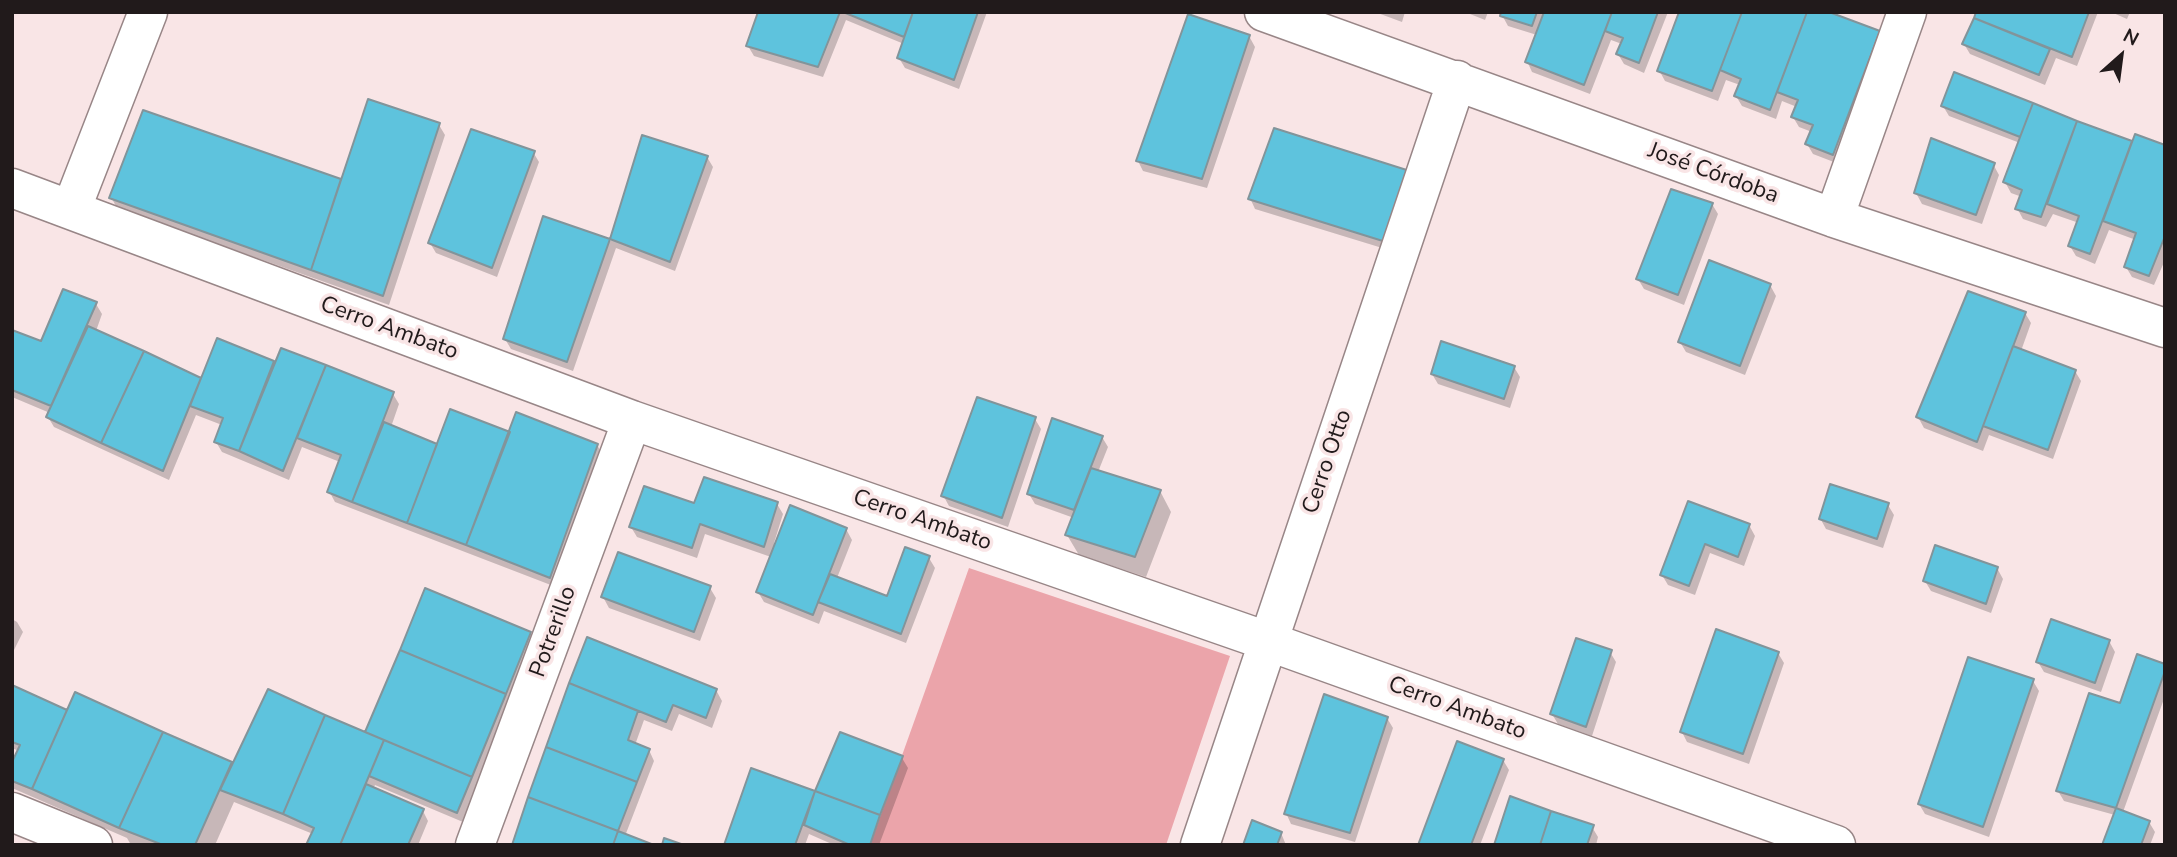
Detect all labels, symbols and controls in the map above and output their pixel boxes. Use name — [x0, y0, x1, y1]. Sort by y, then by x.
north arrow — [2086, 21, 2156, 91]
text: N — [2118, 23, 2143, 52]
street label: José Córdoba — [1644, 138, 1782, 210]
street label: Cerro Ambato — [316, 291, 462, 367]
street label: Cerro Otto — [1297, 406, 1359, 518]
street label: Cerro Ambato — [849, 484, 995, 558]
street label: Potrerillo — [525, 583, 583, 681]
street label: Cerro Ambato — [1384, 671, 1530, 747]

